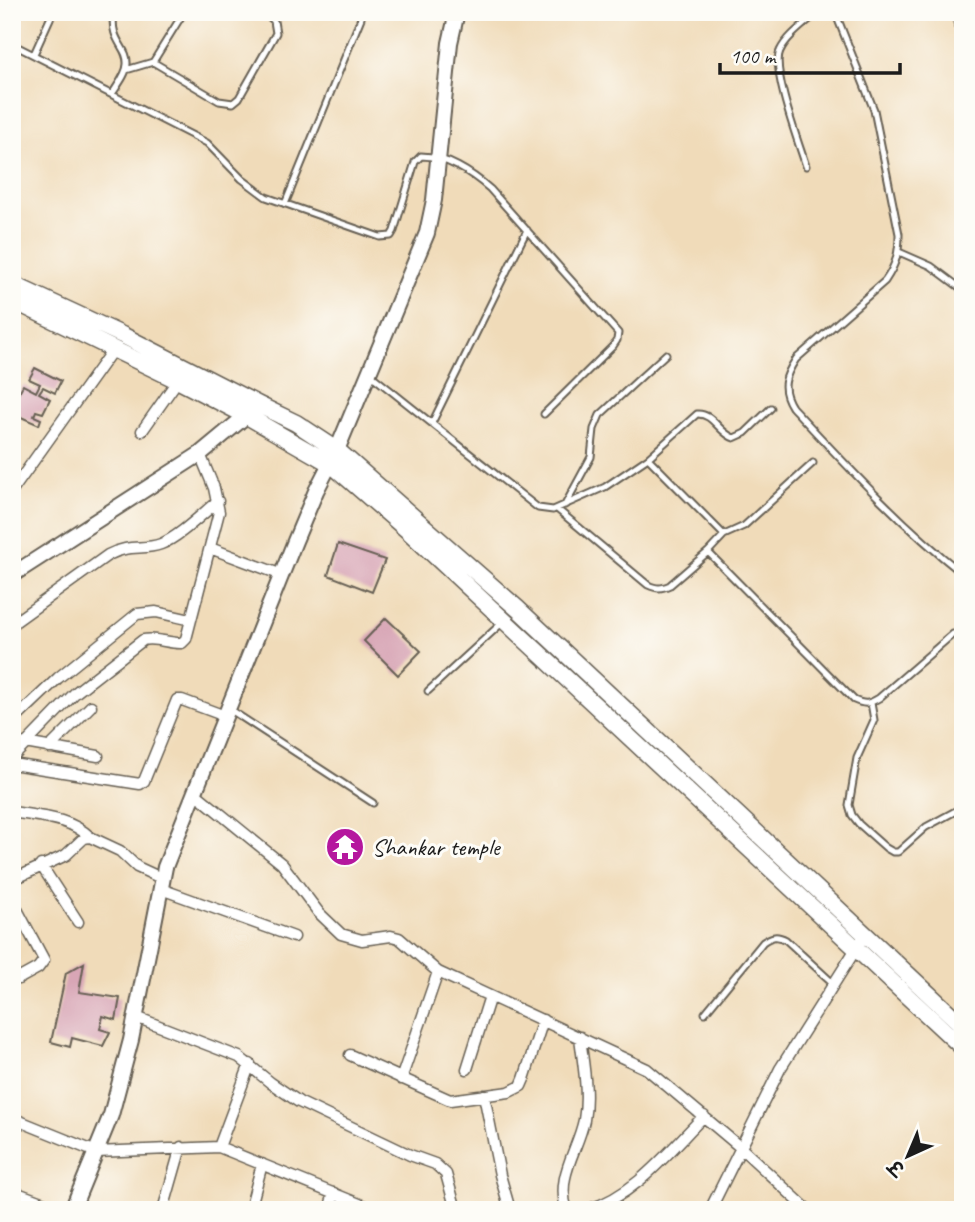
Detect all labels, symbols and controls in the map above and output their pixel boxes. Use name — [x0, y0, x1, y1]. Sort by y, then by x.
scale bar — [720, 32, 900, 76]
text: 100 m — [730, 43, 777, 69]
temple icon: Shankar temple — [324, 826, 366, 868]
place label: Shankar temple — [372, 832, 502, 862]
north arrow — [874, 1120, 944, 1190]
text: उ — [882, 1153, 911, 1182]

